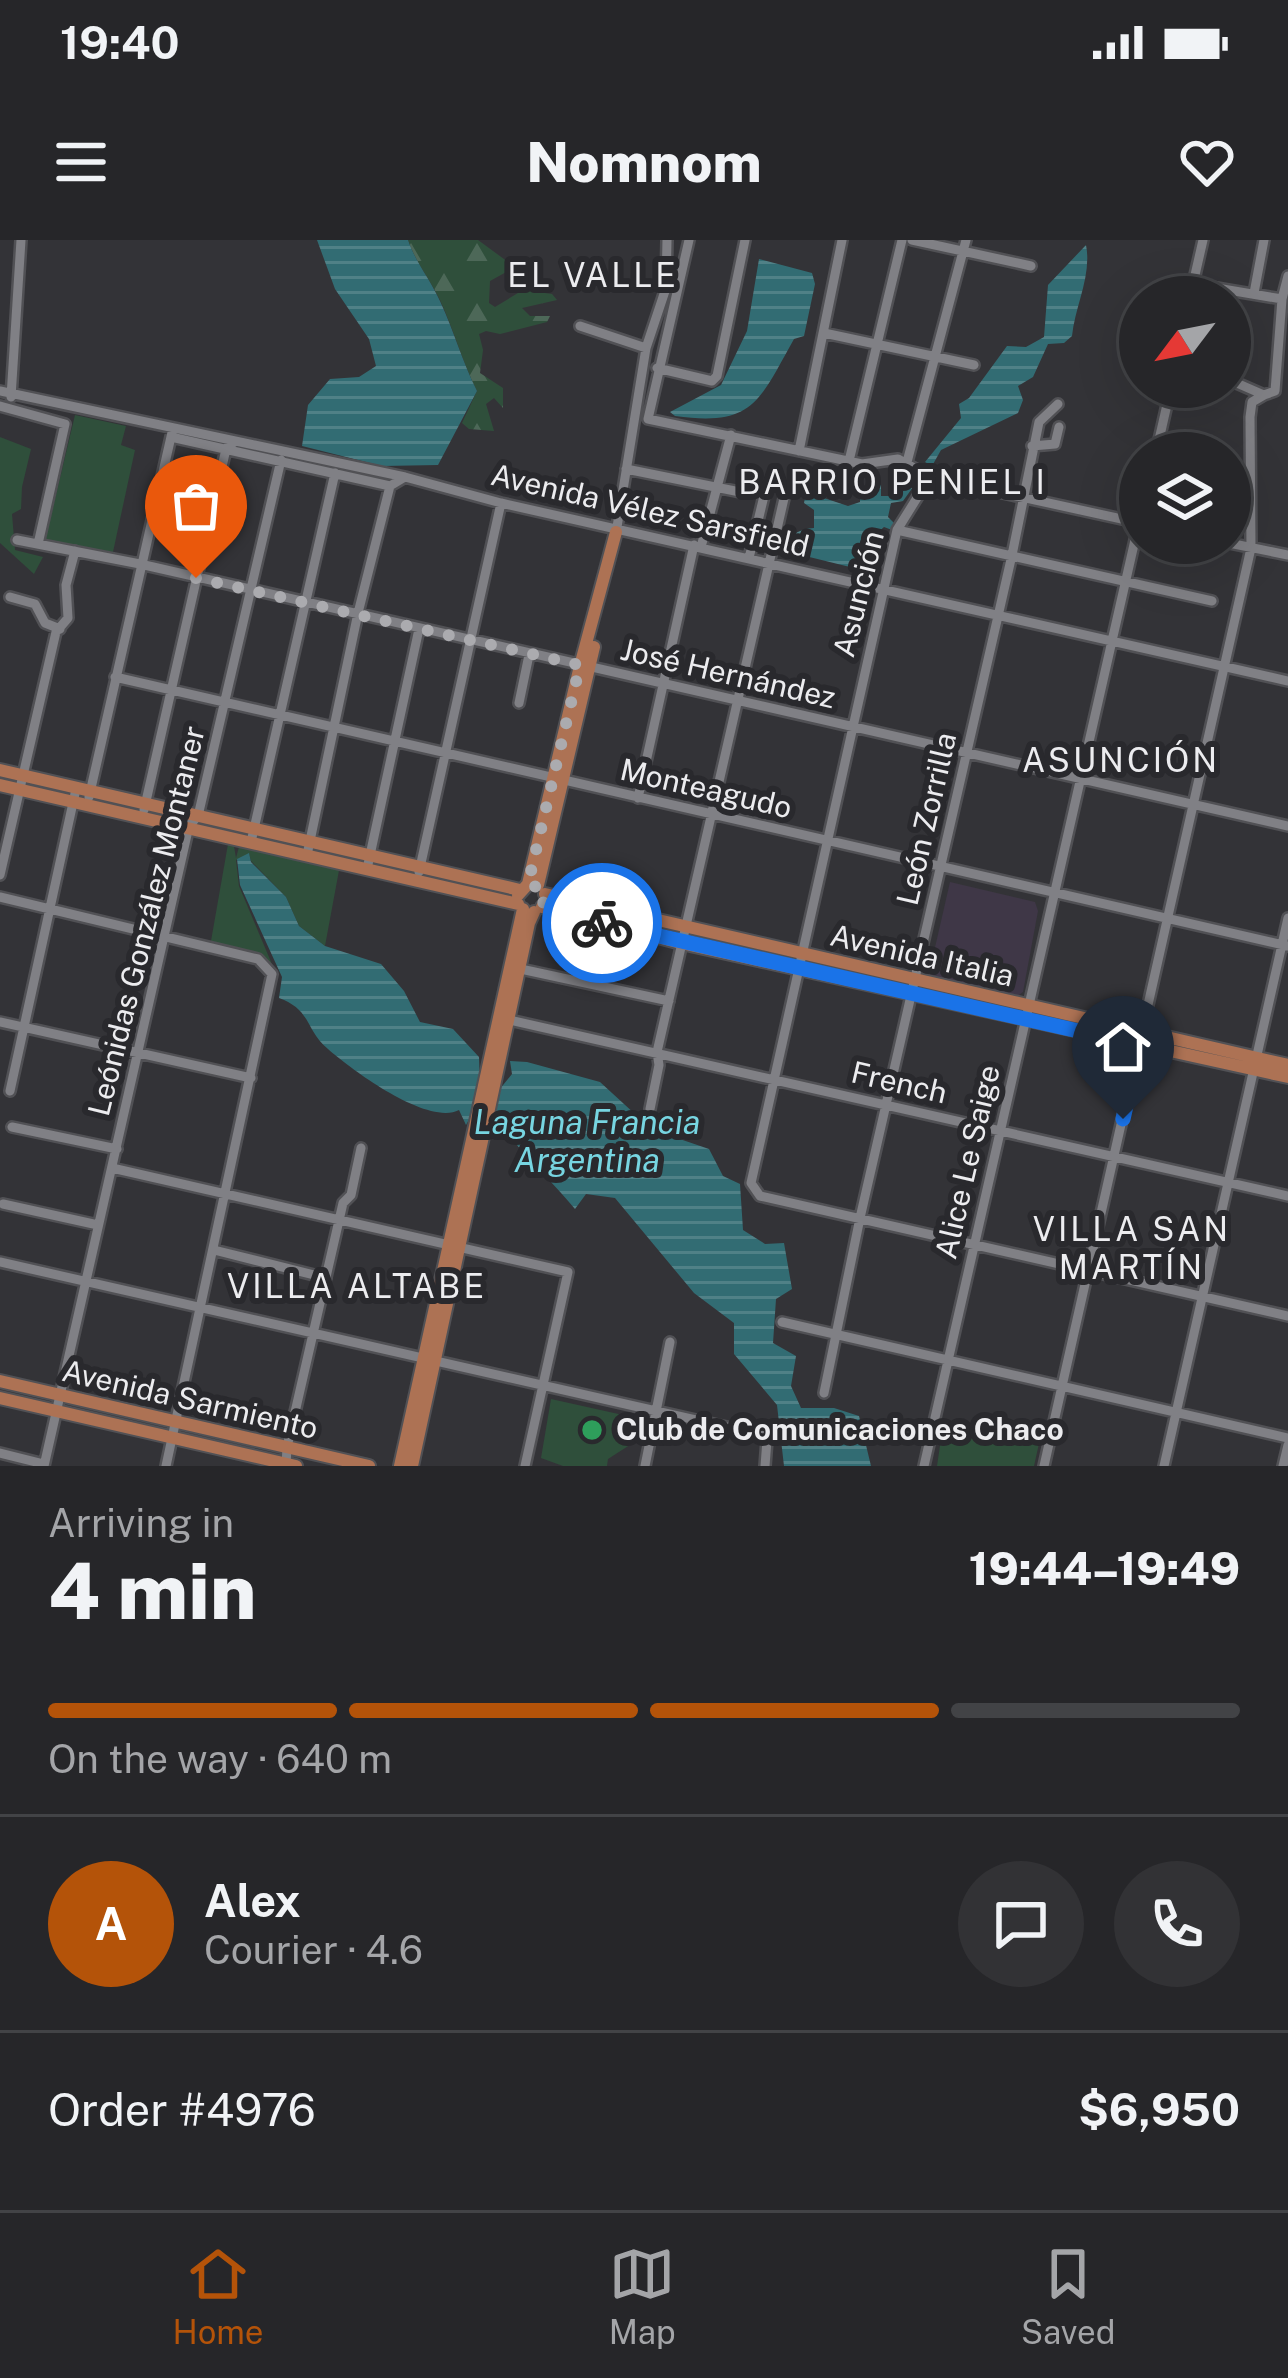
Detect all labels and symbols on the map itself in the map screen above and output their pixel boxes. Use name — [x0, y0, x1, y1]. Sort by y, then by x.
district label: EL VALLE — [507, 256, 679, 294]
north arrow — [1119, 276, 1251, 408]
pin — [145, 455, 247, 578]
street label: Avenida Vélez Sarsfield — [488, 456, 813, 564]
district label: BARRIO PENIEL I — [738, 463, 1048, 501]
street label: Asunción — [825, 527, 891, 661]
street label: José Hernández — [617, 631, 839, 715]
street label: Leónidas González Montaner — [80, 722, 212, 1119]
street label: León Zorrilla — [889, 729, 963, 909]
district label: ASUNCIÓN — [1022, 740, 1220, 779]
street label: Monteagudo — [617, 751, 796, 825]
courier — [542, 863, 662, 983]
street label: Avenida Italia — [827, 916, 1018, 994]
pin — [1072, 996, 1174, 1119]
street label: French — [848, 1054, 951, 1110]
street label: Alice Le Saige — [927, 1061, 1007, 1262]
water label: Laguna Francia Argentina — [474, 1103, 700, 1179]
district label: VILLA SAN MARTÍN — [1033, 1210, 1231, 1286]
district label: VILLA ALTABE — [227, 1267, 487, 1305]
street label: Avenida Sarmiento — [59, 1352, 322, 1446]
place label: Club de Comunicaciones Chaco — [616, 1411, 1064, 1447]
marker: Club de Comunicaciones Chaco — [579, 1417, 605, 1443]

